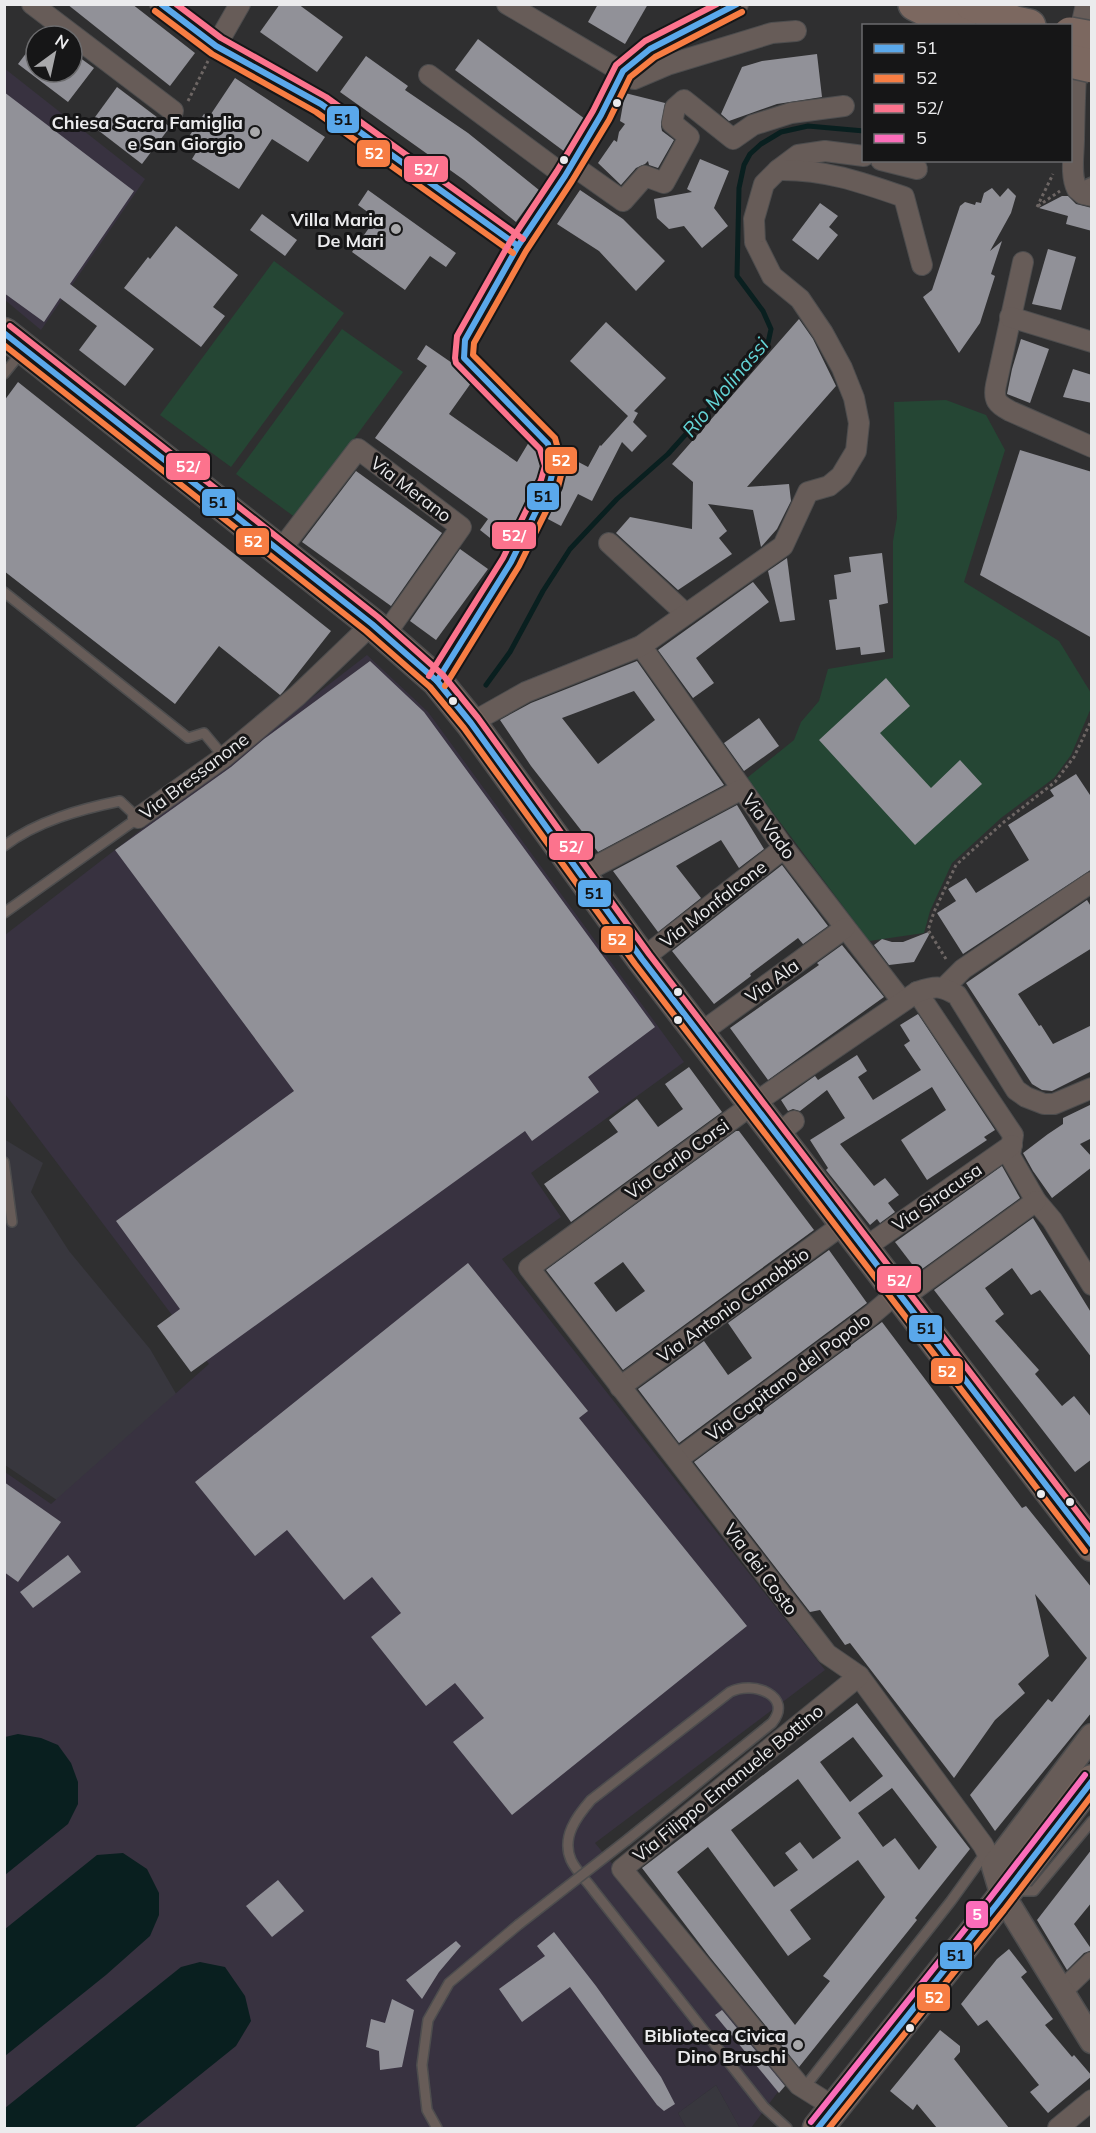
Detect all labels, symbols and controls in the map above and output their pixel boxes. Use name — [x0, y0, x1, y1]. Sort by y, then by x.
north arrow — [24, 24, 84, 84]
legend — [862, 24, 1072, 162]
text: N — [52, 30, 73, 53]
text: 51 — [916, 36, 938, 59]
text: 52 — [916, 66, 938, 89]
text: 52/ — [916, 96, 944, 119]
unlabelled marker — [611, 97, 623, 109]
line badge: 51 — [326, 105, 360, 134]
text: 51 — [333, 109, 353, 129]
place label: Chiesa Sacra Famiglia e San Giorgio — [51, 111, 243, 155]
marker: Chiesa Sacra Famiglia e San Giorgio — [248, 125, 262, 139]
text: 5 — [916, 126, 927, 149]
line badge: 52 — [356, 139, 391, 168]
text: 52 — [364, 143, 384, 163]
unlabelled marker — [558, 154, 570, 166]
line badge: 52/ — [403, 155, 449, 183]
text: 52/ — [414, 159, 439, 179]
place label: Villa Maria De Mari — [290, 208, 384, 252]
marker: Villa Maria De Mari — [389, 222, 403, 236]
water label: Rio Molinassi — [676, 332, 774, 442]
line badge: 52 — [544, 446, 578, 475]
text: 52 — [551, 450, 571, 470]
street label: Via Merano — [366, 451, 456, 527]
line badge: 52/ — [165, 452, 211, 481]
text: 52/ — [176, 456, 201, 476]
line badge: 51 — [526, 482, 560, 511]
text: 51 — [533, 486, 553, 506]
line badge: 51 — [201, 488, 236, 517]
text: 51 — [208, 492, 228, 512]
line badge: 52/ — [491, 521, 537, 550]
text: 52/ — [502, 525, 527, 545]
line badge: 52 — [235, 527, 270, 556]
text: 52 — [243, 531, 263, 551]
unlabelled marker — [447, 695, 459, 707]
street label: Via Bressanone — [135, 728, 253, 824]
street label: Via Vado — [737, 789, 801, 863]
line badge: 52/ — [548, 832, 594, 861]
text: 52/ — [559, 836, 584, 856]
street label: Via Monfalcone — [655, 855, 771, 953]
line badge: 51 — [577, 879, 612, 908]
text: 51 — [584, 883, 604, 903]
line badge: 52 — [600, 925, 634, 954]
text: 52 — [607, 929, 627, 949]
street label: Via Ala — [741, 954, 803, 1008]
unlabelled marker — [672, 986, 684, 998]
unlabelled marker — [672, 1014, 684, 1026]
street label: Via Carlo Corsi — [621, 1114, 733, 1204]
street label: Via Siracusa — [888, 1158, 986, 1236]
street label: Via Antonio Canobbio — [653, 1242, 813, 1368]
line badge: 52/ — [876, 1265, 922, 1294]
text: 52/ — [887, 1270, 912, 1290]
street label: Via Capitano del Popolo — [701, 1308, 875, 1446]
line badge: 51 — [908, 1314, 943, 1343]
text: 51 — [916, 1318, 936, 1338]
line badge: 52 — [930, 1357, 964, 1385]
text: 52 — [937, 1361, 957, 1381]
unlabelled marker — [1035, 1488, 1047, 1500]
unlabelled marker — [1064, 1496, 1076, 1508]
street label: Via dei Costo — [719, 1518, 803, 1620]
street label: Via Filippo Emanuele Bottino — [628, 1699, 828, 1867]
line badge: 5 — [965, 1900, 989, 1929]
text: 5 — [972, 1904, 982, 1924]
line badge: 51 — [939, 1941, 973, 1970]
text: 51 — [946, 1945, 966, 1965]
line badge: 52 — [916, 1983, 951, 2012]
text: 52 — [924, 1987, 944, 2007]
unlabelled marker — [904, 2022, 916, 2034]
place label: Biblioteca Civica Dino Bruschi — [644, 2024, 786, 2068]
marker: Biblioteca Civica Dino Bruschi — [791, 2038, 805, 2052]

